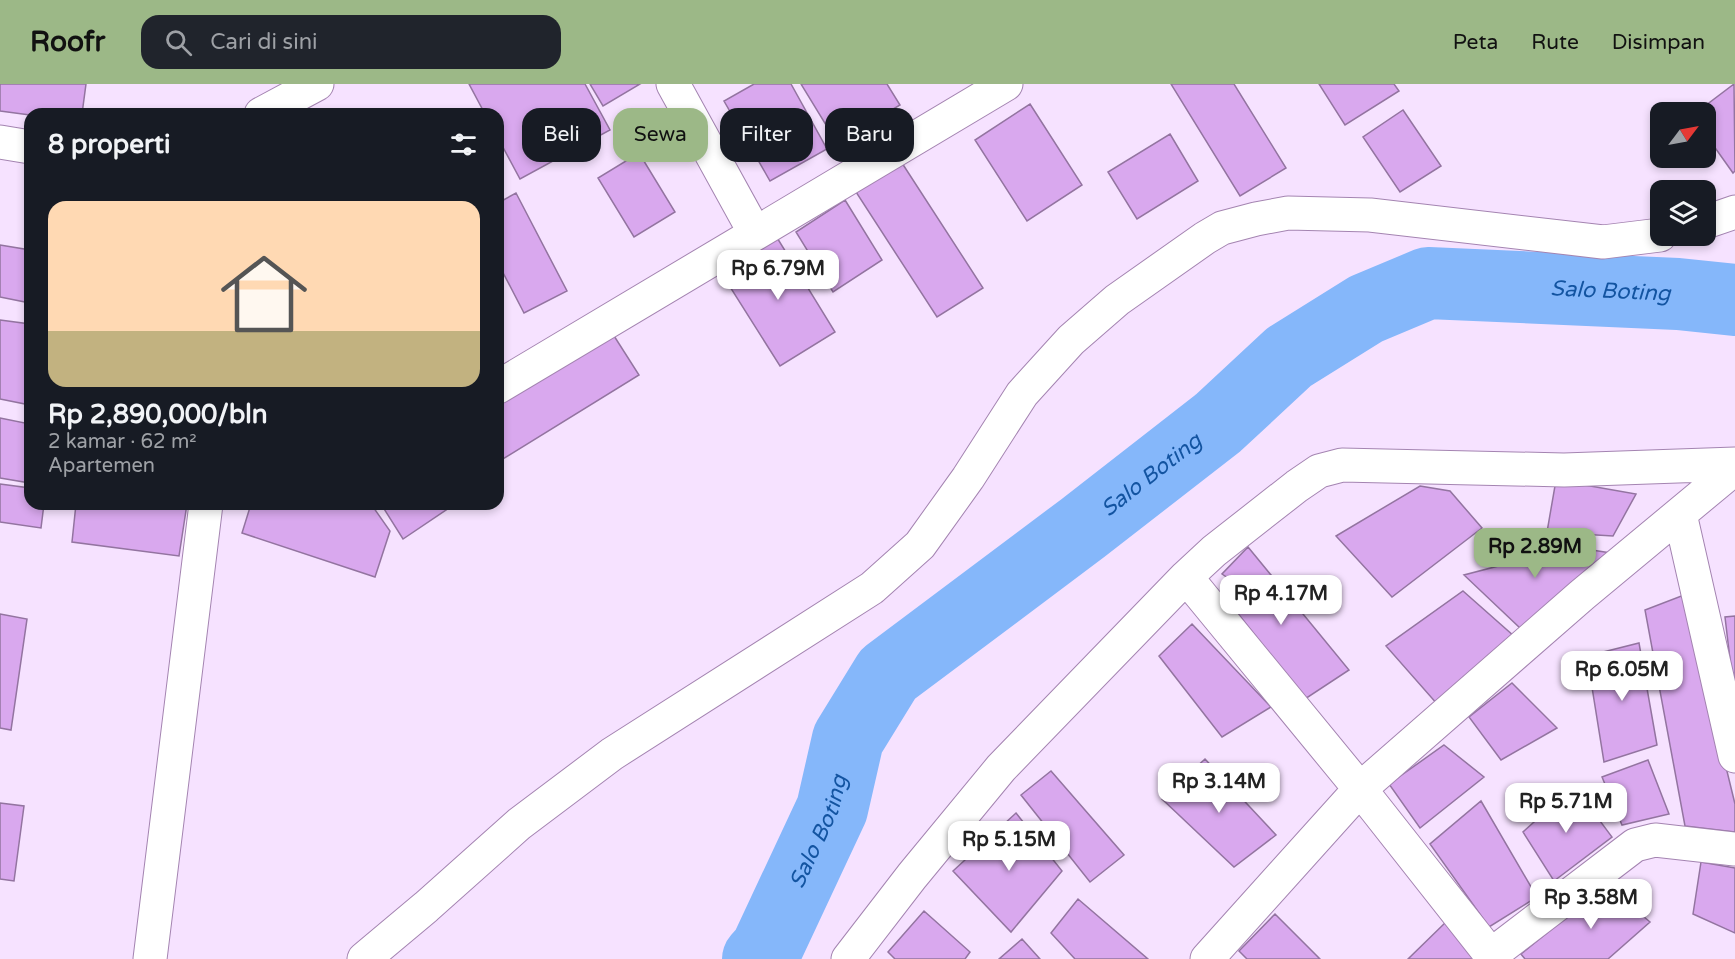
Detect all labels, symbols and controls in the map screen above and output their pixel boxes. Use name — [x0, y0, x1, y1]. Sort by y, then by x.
search box — [141, 15, 561, 69]
text: Roofr — [30, 25, 105, 59]
icon: search — [162, 26, 195, 59]
text: Cari di sini — [210, 29, 318, 55]
text: Peta — [1453, 30, 1498, 55]
text: Rute — [1531, 30, 1579, 55]
text: Disimpan — [1612, 30, 1705, 55]
north arrow — [1650, 102, 1716, 168]
map controls — [1650, 102, 1716, 246]
chip: Beli — [522, 108, 601, 162]
chip: Sewa — [613, 108, 708, 162]
chip: Filter — [720, 108, 813, 162]
chip: Baru — [825, 108, 914, 162]
icon: filters — [447, 128, 480, 161]
text: 8 properti — [48, 129, 170, 160]
button: layers — [1650, 180, 1716, 246]
icon: home — [210, 240, 318, 348]
pin: Rp 6.79M — [716, 250, 840, 301]
text: Rp 6.79M — [731, 257, 825, 281]
water label: Salo Boting — [1550, 275, 1672, 307]
text: Rp 2,890,000/bln — [48, 399, 268, 430]
water label: Salo Boting — [1096, 427, 1208, 522]
text: 2 kamar · 62 m² — [48, 430, 197, 454]
text: Apartemen — [48, 454, 155, 478]
pin: Rp 2.89M — [1473, 528, 1597, 579]
text: Rp 2.89M — [1488, 535, 1582, 559]
pin: Rp 4.17M — [1219, 575, 1343, 626]
text: Rp 4.17M — [1234, 582, 1328, 606]
pin: Rp 6.05M — [1560, 651, 1684, 702]
text: Rp 6.05M — [1575, 658, 1669, 682]
pin: Rp 3.14M — [1157, 763, 1281, 814]
text: Rp 3.14M — [1172, 770, 1266, 794]
water label: Salo Boting — [784, 772, 853, 892]
pin: Rp 5.71M — [1504, 783, 1628, 834]
text: Rp 5.71M — [1519, 790, 1613, 814]
pin: Rp 5.15M — [947, 821, 1071, 872]
text: Rp 5.15M — [962, 828, 1056, 852]
pin: Rp 3.58M — [1529, 879, 1653, 930]
text: Rp 3.58M — [1544, 886, 1638, 910]

